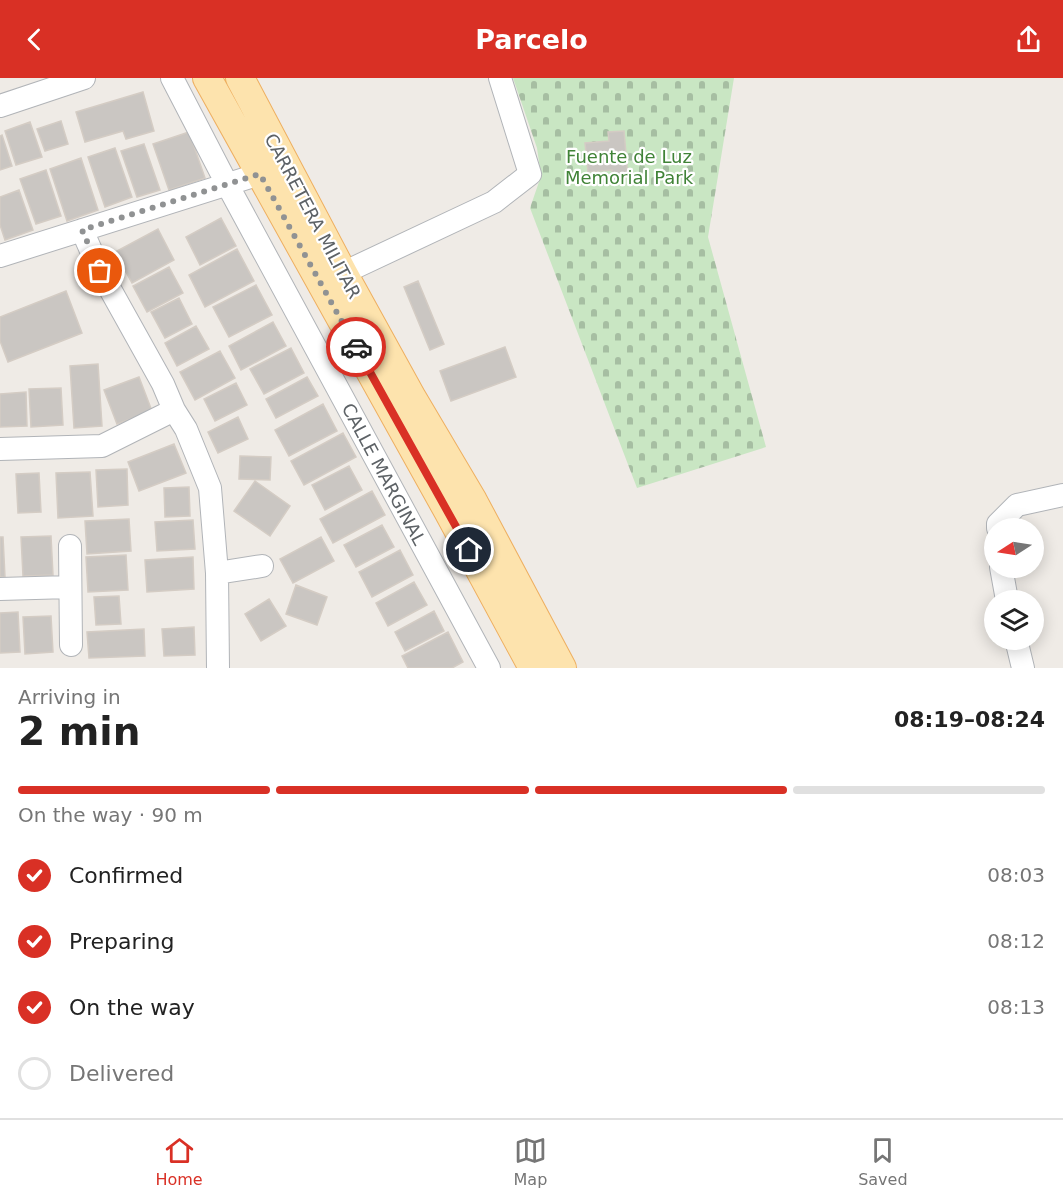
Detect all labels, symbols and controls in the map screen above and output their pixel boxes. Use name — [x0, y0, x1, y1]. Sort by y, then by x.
icon: back — [18, 23, 51, 56]
icon: share — [1012, 23, 1045, 56]
text: Parcelo — [475, 24, 588, 55]
street label: CARRETERA MILITAR — [261, 130, 365, 302]
park label: Fuente de Luz Memorial Park — [565, 146, 694, 188]
pin — [74, 245, 125, 296]
icon: bag — [83, 254, 116, 287]
courier — [326, 317, 386, 377]
icon: car — [340, 331, 373, 364]
street label: CALLE MARGINAL — [338, 400, 430, 548]
north arrow — [984, 518, 1044, 578]
map controls — [984, 518, 1044, 650]
pin — [443, 524, 494, 575]
icon: home — [452, 533, 485, 566]
button: layers — [984, 590, 1044, 650]
text: Arriving in — [18, 685, 121, 709]
text: 08:19–08:24 — [894, 707, 1045, 732]
text: 2 min — [18, 709, 140, 754]
text: On the way · 90 m — [18, 803, 203, 827]
icon: check — [18, 859, 51, 892]
text: Confirmed — [69, 863, 183, 888]
text: 08:03 — [987, 863, 1045, 887]
icon: check — [18, 925, 51, 958]
text: Preparing — [69, 929, 175, 954]
text: 08:12 — [987, 929, 1045, 953]
icon: check — [18, 991, 51, 1024]
text: On the way — [69, 995, 195, 1020]
text: 08:13 — [987, 995, 1045, 1019]
text: Delivered — [69, 1061, 174, 1086]
tab: Home — [155, 1134, 203, 1189]
tab: Map — [514, 1134, 547, 1189]
tab: Saved — [858, 1134, 908, 1189]

